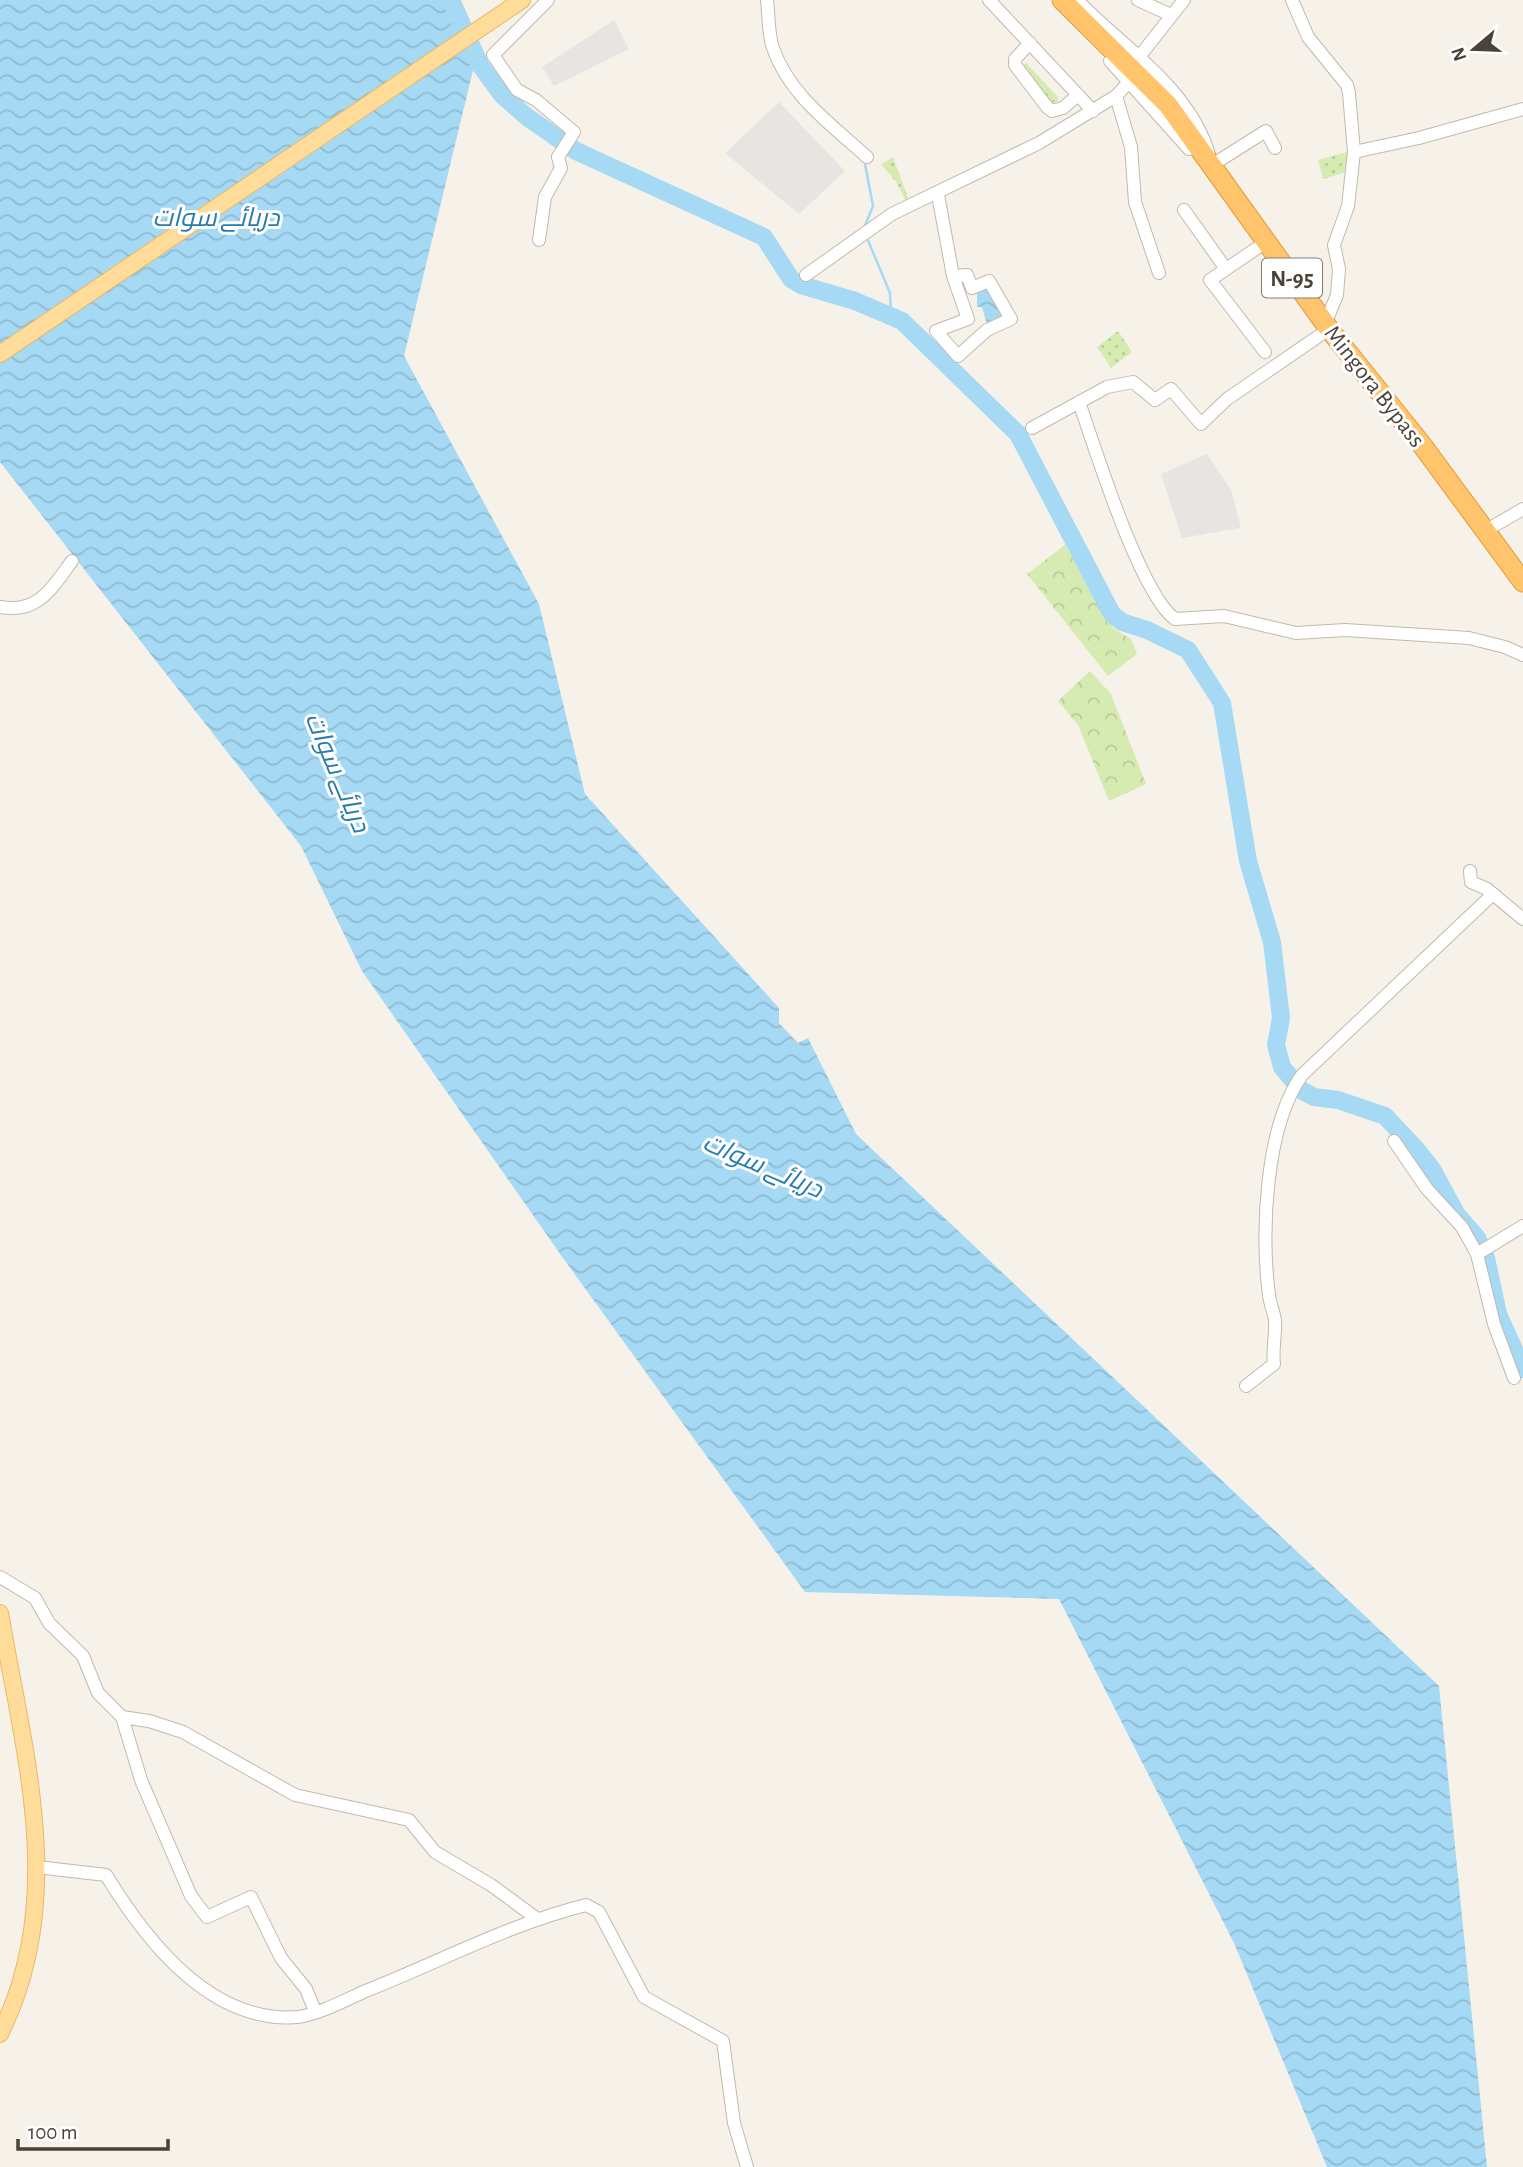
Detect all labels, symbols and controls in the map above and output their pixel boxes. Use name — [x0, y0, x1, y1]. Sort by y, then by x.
north arrow — [1439, 14, 1509, 84]
text: N — [1448, 45, 1470, 63]
water label: دریائے سوات — [152, 205, 281, 232]
road number: N-95 — [1262, 258, 1322, 298]
street label: Mingora Bypass — [1319, 321, 1429, 452]
water label: دریائے سوات — [299, 709, 374, 838]
water label: دریائے سوات — [699, 1129, 828, 1204]
scale bar — [18, 2108, 168, 2152]
text: 100 m — [28, 2122, 78, 2143]

